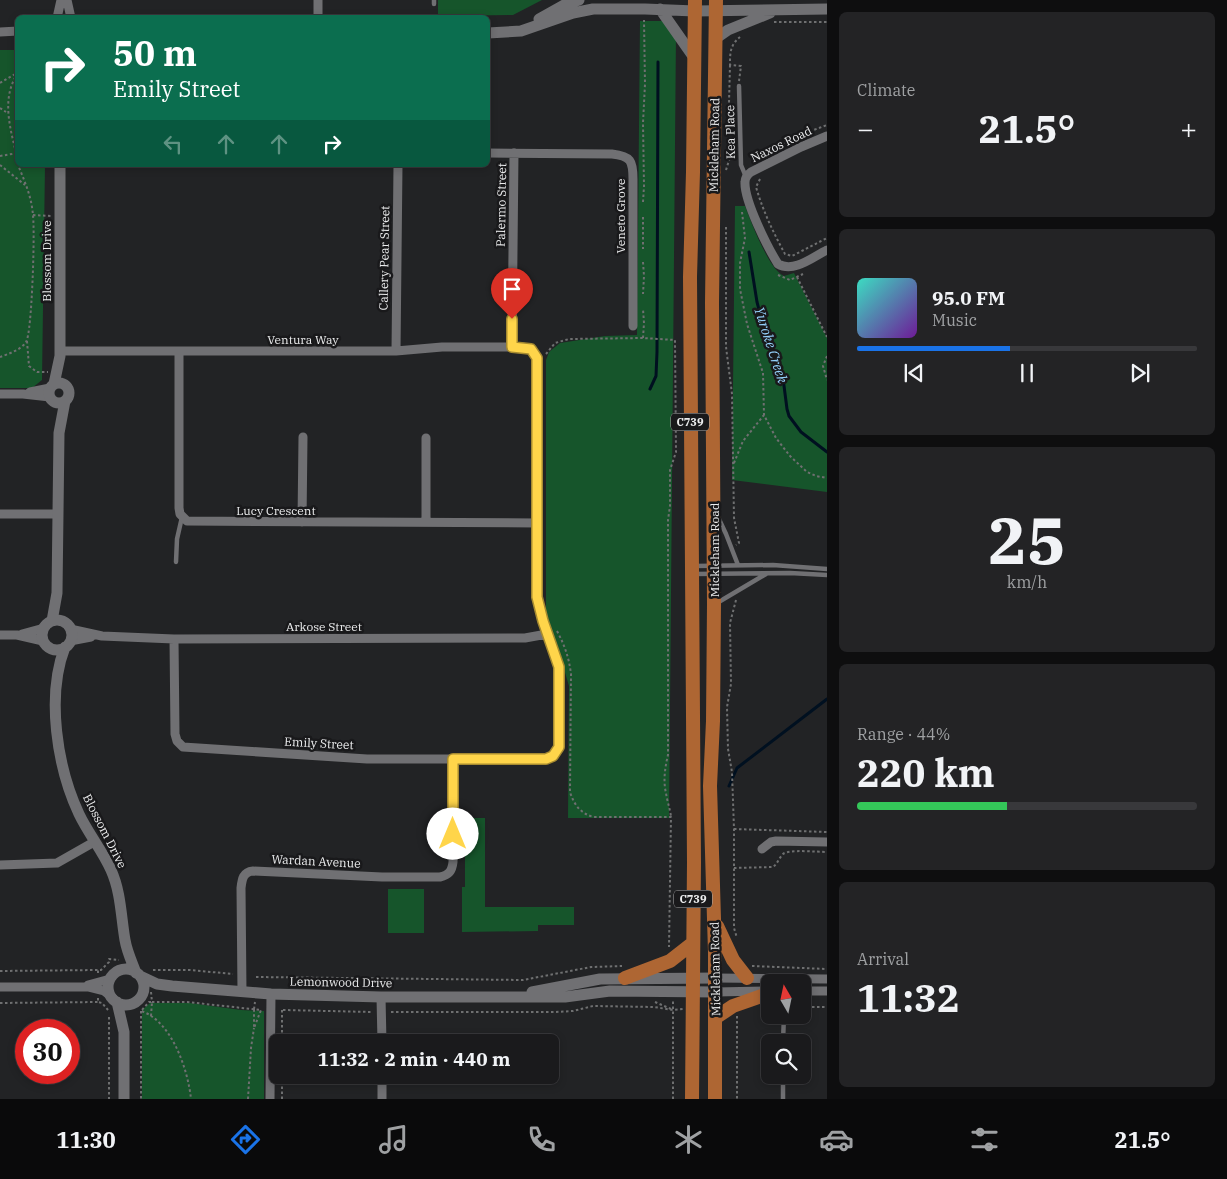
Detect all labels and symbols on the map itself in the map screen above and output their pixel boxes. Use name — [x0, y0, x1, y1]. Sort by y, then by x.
street label: Mickleham Road — [706, 98, 722, 192]
street label: Kea Place — [722, 105, 738, 159]
street label: Naxos Road — [748, 123, 814, 165]
street label: Palermo Street — [493, 163, 509, 247]
street label: Veneto Grove — [613, 179, 628, 253]
street label: Callery Pear Street — [376, 205, 392, 311]
street label: Blossom Drive — [39, 220, 54, 302]
pin — [491, 268, 533, 319]
water label: Yuroke Creek — [750, 304, 792, 386]
street label: Ventura Way — [267, 332, 339, 347]
road number: C739 — [671, 414, 709, 431]
street label: Lucy Crescent — [236, 503, 316, 518]
street label: Mickleham Road — [707, 503, 722, 597]
street label: Arkose Street — [286, 619, 362, 634]
street label: Emily Street — [284, 734, 354, 752]
street label: Blossom Drive — [80, 791, 130, 871]
position arrow — [426, 807, 478, 859]
street label: Wardan Avenue — [271, 851, 361, 871]
road number: C739 — [674, 891, 712, 908]
street label: Mickleham Road — [707, 922, 723, 1016]
street label: Lemonwood Drive — [290, 974, 392, 990]
north arrow — [761, 974, 811, 1024]
speed limit sign: 30 — [15, 1019, 80, 1084]

